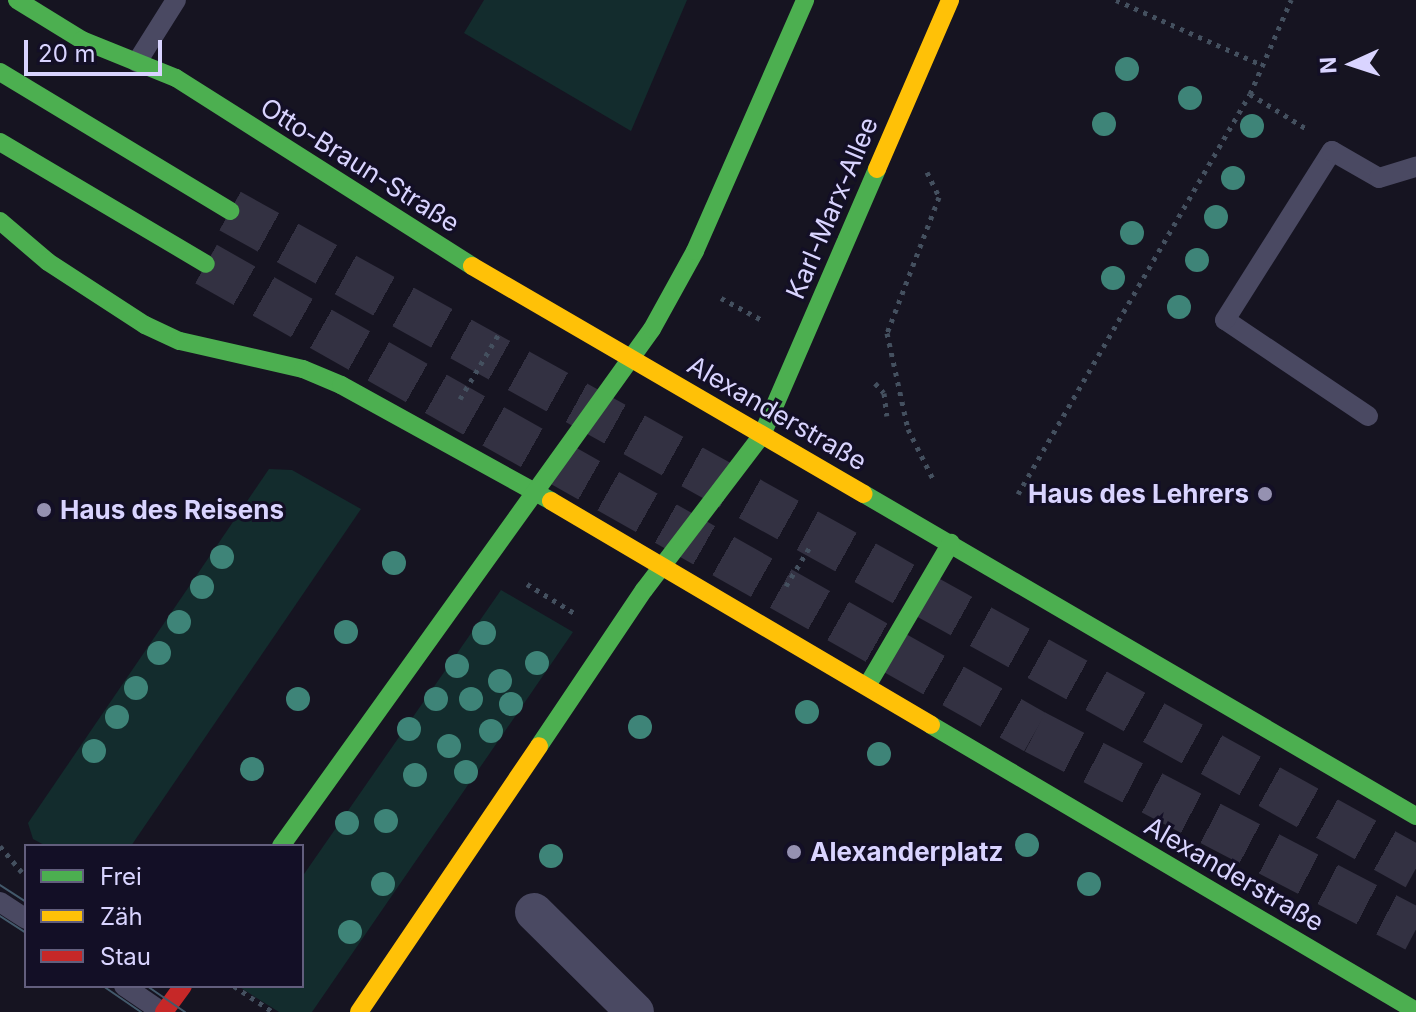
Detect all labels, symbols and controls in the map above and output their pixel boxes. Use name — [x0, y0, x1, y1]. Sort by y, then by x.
scale bar — [28, 24, 166, 74]
north arrow — [1312, 24, 1392, 104]
text: 20 m — [38, 39, 96, 68]
text: N — [1315, 56, 1341, 74]
street label: Otto-Braun-Straße — [255, 91, 465, 239]
street label: Karl-Marx-Allee — [780, 112, 884, 304]
street label: Alexanderstraße — [682, 349, 872, 477]
place label: Haus des Lehrers — [1028, 478, 1249, 510]
marker: Haus des Lehrers — [1256, 485, 1274, 503]
place label: Haus des Reisens — [60, 494, 284, 526]
marker: Haus des Reisens — [35, 501, 53, 519]
street label: Alexanderstraße — [1139, 810, 1329, 938]
place label: Alexanderplatz — [810, 836, 1003, 868]
marker: Alexanderplatz — [785, 843, 803, 861]
legend — [24, 844, 304, 988]
text: Frei — [100, 862, 142, 891]
text: Zäh — [100, 902, 143, 931]
text: Stau — [100, 942, 151, 971]

